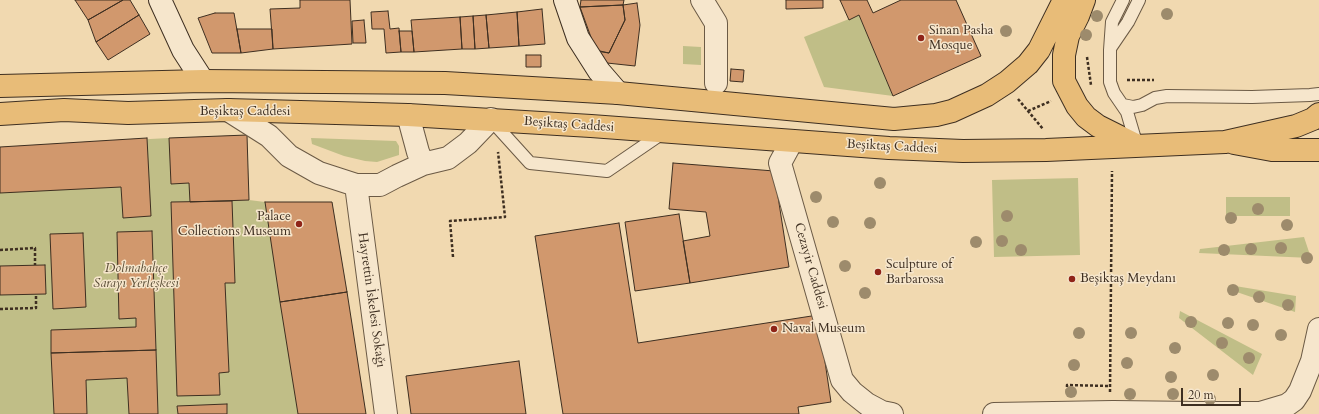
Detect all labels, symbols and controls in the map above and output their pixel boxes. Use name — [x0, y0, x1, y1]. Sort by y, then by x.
place label: Sinan Pasha Mosque — [929, 23, 993, 54]
marker: Sinan Pasha Mosque — [916, 33, 926, 43]
street label: Beşiktaş Caddesi — [200, 104, 290, 120]
street label: Beşiktaş Caddesi — [523, 114, 615, 136]
street label: Beşiktaş Caddesi — [846, 137, 938, 157]
place label: Palace Collections Museum — [178, 209, 291, 240]
marker: Palace Collections Museum — [294, 219, 304, 229]
street label: Cezayir Caddesi — [790, 221, 830, 311]
street label: Hayrettin İskelesi Sokağı — [354, 231, 388, 369]
place label: Sculpture of Barbarossa — [886, 257, 952, 288]
park label: Dolmabahçe Sarayı Yerleşkesi — [93, 261, 179, 292]
marker: Sculpture of Barbarossa — [873, 267, 883, 277]
place label: Beşiktaş Meydanı — [1080, 271, 1176, 287]
marker: Beşiktaş Meydanı — [1067, 274, 1077, 284]
place label: Naval Museum — [782, 321, 865, 337]
marker: Naval Museum — [769, 324, 779, 334]
scale bar — [1183, 380, 1243, 406]
text: 20 m — [1188, 387, 1214, 403]

